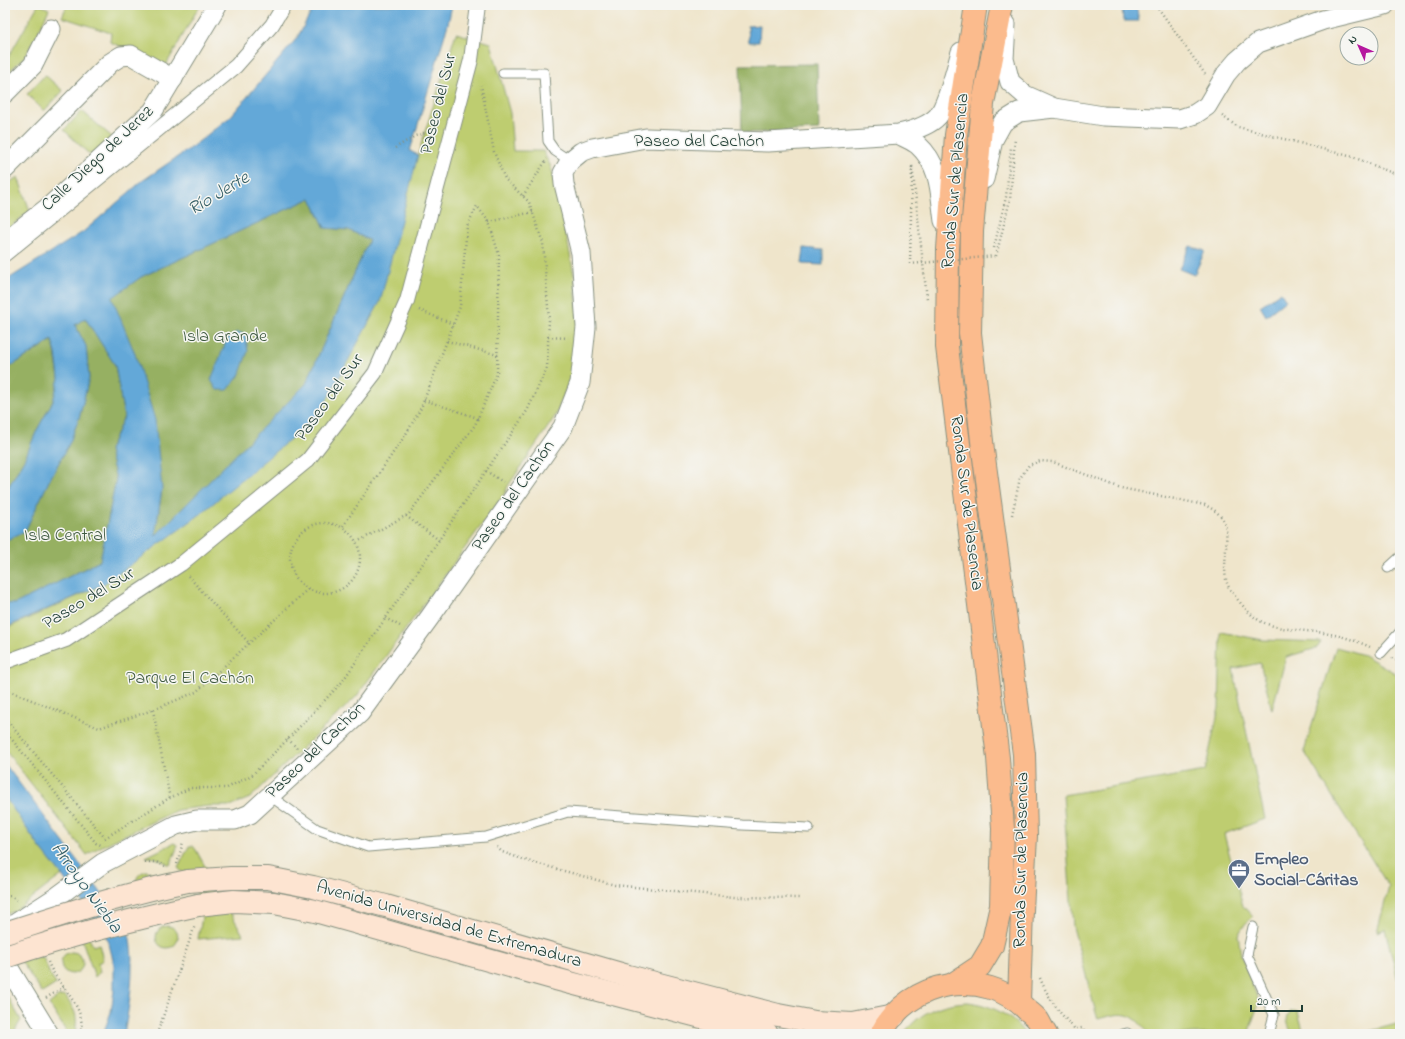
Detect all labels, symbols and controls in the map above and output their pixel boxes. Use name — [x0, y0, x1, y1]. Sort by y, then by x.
north arrow — [1339, 26, 1379, 66]
text: N — [1344, 31, 1361, 48]
street label: Paseo del Sur — [414, 50, 464, 157]
street label: Ronda Sur de Plasencia — [935, 92, 977, 270]
street label: Calle Diego de Jerez — [36, 100, 161, 219]
street label: Paseo del Cachón — [634, 129, 764, 155]
water label: Río Jerte — [183, 164, 256, 223]
park label: Isla Grande — [183, 324, 268, 350]
street label: Paseo del Sur — [289, 348, 371, 447]
street label: Ronda Sur de Plasencia — [942, 414, 990, 592]
street label: Paseo del Cachón — [466, 435, 562, 557]
park label: Isla Central — [24, 523, 106, 549]
street label: Paseo del Sur — [38, 561, 140, 637]
park label: Parque El Cachón — [126, 666, 254, 692]
street label: Paseo del Cachón — [260, 696, 372, 806]
street label: Ronda Sur de Plasencia — [1007, 772, 1037, 948]
water label: Arroyo Niebla — [44, 837, 129, 940]
place label: Empleo Social-Cáritas — [1254, 847, 1358, 894]
office icon: Empleo Social-Cáritas — [1226, 857, 1252, 890]
street label: Avenida Universidad de Extremadura — [313, 875, 585, 975]
scale bar — [1251, 987, 1302, 1013]
text: 20 m — [1257, 993, 1280, 1011]

